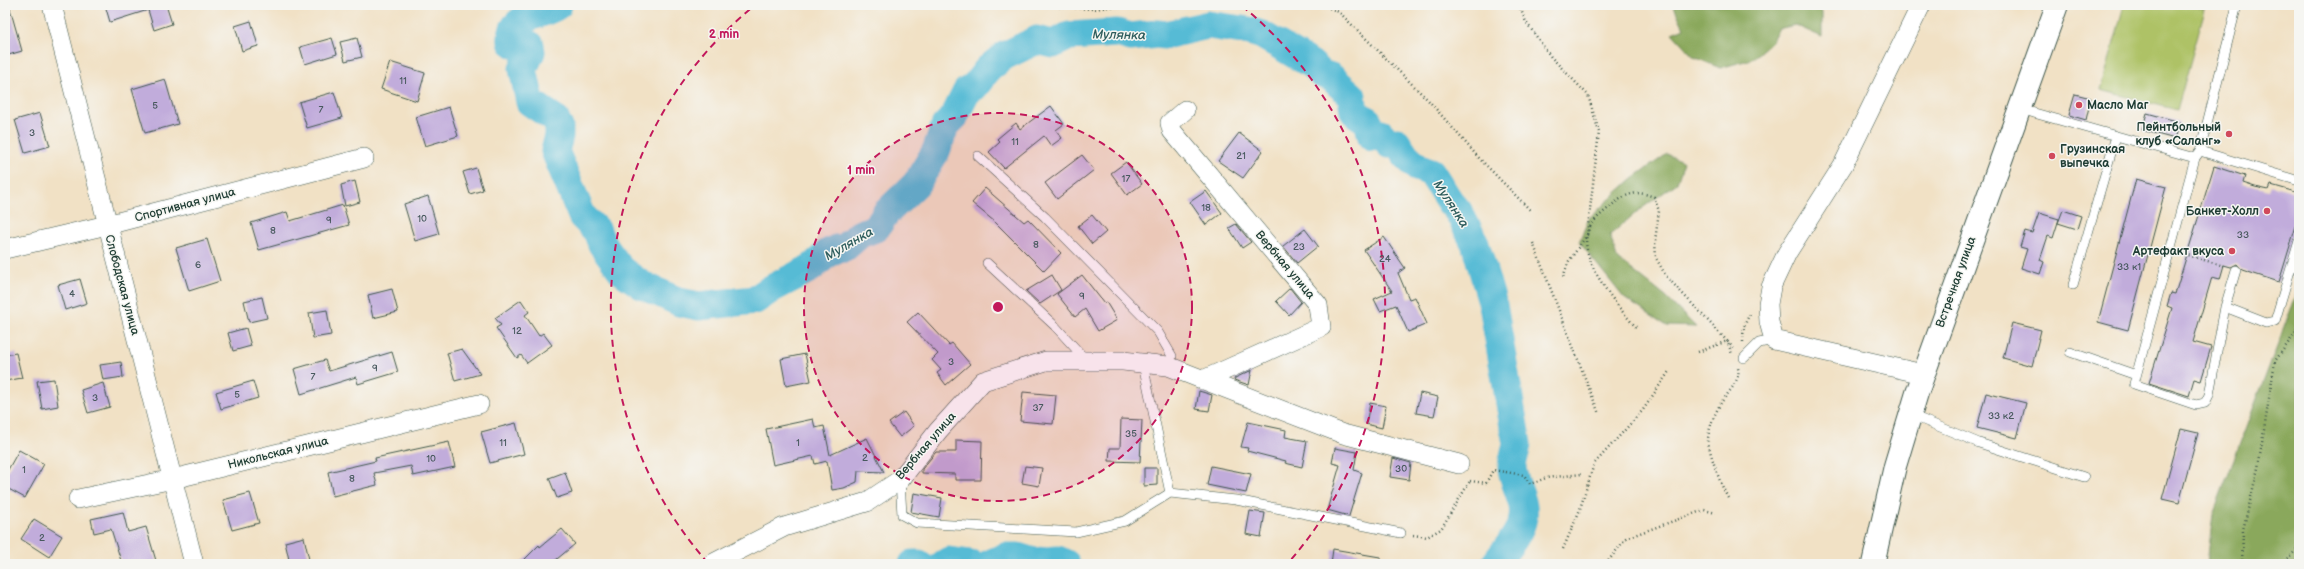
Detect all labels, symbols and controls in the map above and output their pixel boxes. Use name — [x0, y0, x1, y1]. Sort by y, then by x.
text: 2 min — [709, 27, 739, 42]
water label: Мулянка — [1092, 27, 1146, 43]
house number: 11 — [399, 75, 407, 87]
place label: Масло Маг — [2087, 98, 2149, 113]
house number: 5 — [152, 100, 158, 112]
marker: Масло Маг — [2074, 100, 2084, 110]
house number: 7 — [319, 104, 324, 116]
place label: Пейнтбольный клуб «Саланг» — [2135, 120, 2221, 149]
house number: 3 — [29, 127, 35, 139]
marker: Пейнтбольный клуб «Саланг» — [2224, 129, 2234, 139]
house number: 11 — [1011, 136, 1019, 148]
place label: Грузинская выпечка — [2060, 142, 2125, 171]
house number: 21 — [1236, 150, 1246, 162]
marker: Грузинская выпечка — [2047, 151, 2057, 161]
text: 1 min — [847, 163, 875, 178]
house number: 17 — [1122, 173, 1130, 185]
water label: Мулянка — [1430, 177, 1472, 231]
street label: Спортивная улица — [133, 184, 237, 226]
house number: 18 — [1201, 202, 1211, 214]
place label: Банкет-Холл — [2186, 204, 2259, 219]
marker: Банкет-Холл — [2262, 206, 2272, 216]
house number: 10 — [417, 213, 427, 225]
house number: 9 — [326, 214, 332, 226]
water label: Мулянка — [822, 224, 876, 264]
house number: 8 — [270, 225, 276, 237]
street label: Вербная улица — [1252, 228, 1318, 302]
house number: 33 — [2237, 229, 2249, 241]
street label: Слободская улица — [101, 233, 143, 337]
street label: Встречная улица — [1933, 234, 1979, 330]
house number: 8 — [1033, 239, 1039, 251]
house number: 23 — [1293, 241, 1305, 253]
place label: Артефакт вкуса — [2132, 244, 2225, 259]
marker: Артефакт вкуса — [2227, 246, 2237, 256]
house number: 24 — [1379, 253, 1391, 265]
house number: 6 — [195, 259, 201, 271]
house number: 33 к1 — [2117, 261, 2141, 273]
house number: 4 — [69, 288, 75, 300]
house number: 9 — [1079, 290, 1085, 302]
centre of rings — [991, 300, 1005, 314]
house number: 12 — [512, 325, 522, 337]
house number: 3 — [948, 356, 954, 368]
house number: 9 — [372, 362, 378, 374]
house number: 7 — [311, 371, 316, 383]
house number: 5 — [234, 389, 240, 401]
house number: 3 — [92, 392, 98, 404]
house number: 37 — [1032, 402, 1044, 414]
street label: Вербная улица — [893, 409, 959, 483]
house number: 33 к2 — [1988, 410, 2014, 422]
house number: 35 — [1125, 428, 1137, 440]
street label: Никольская улица — [226, 433, 330, 473]
house number: 11 — [499, 437, 507, 449]
house number: 1 — [796, 437, 800, 449]
house number: 2 — [862, 452, 868, 464]
house number: 10 — [426, 453, 436, 465]
house number: 30 — [1395, 463, 1407, 475]
house number: 1 — [22, 464, 26, 476]
house number: 8 — [349, 473, 355, 485]
house number: 2 — [39, 532, 45, 544]

